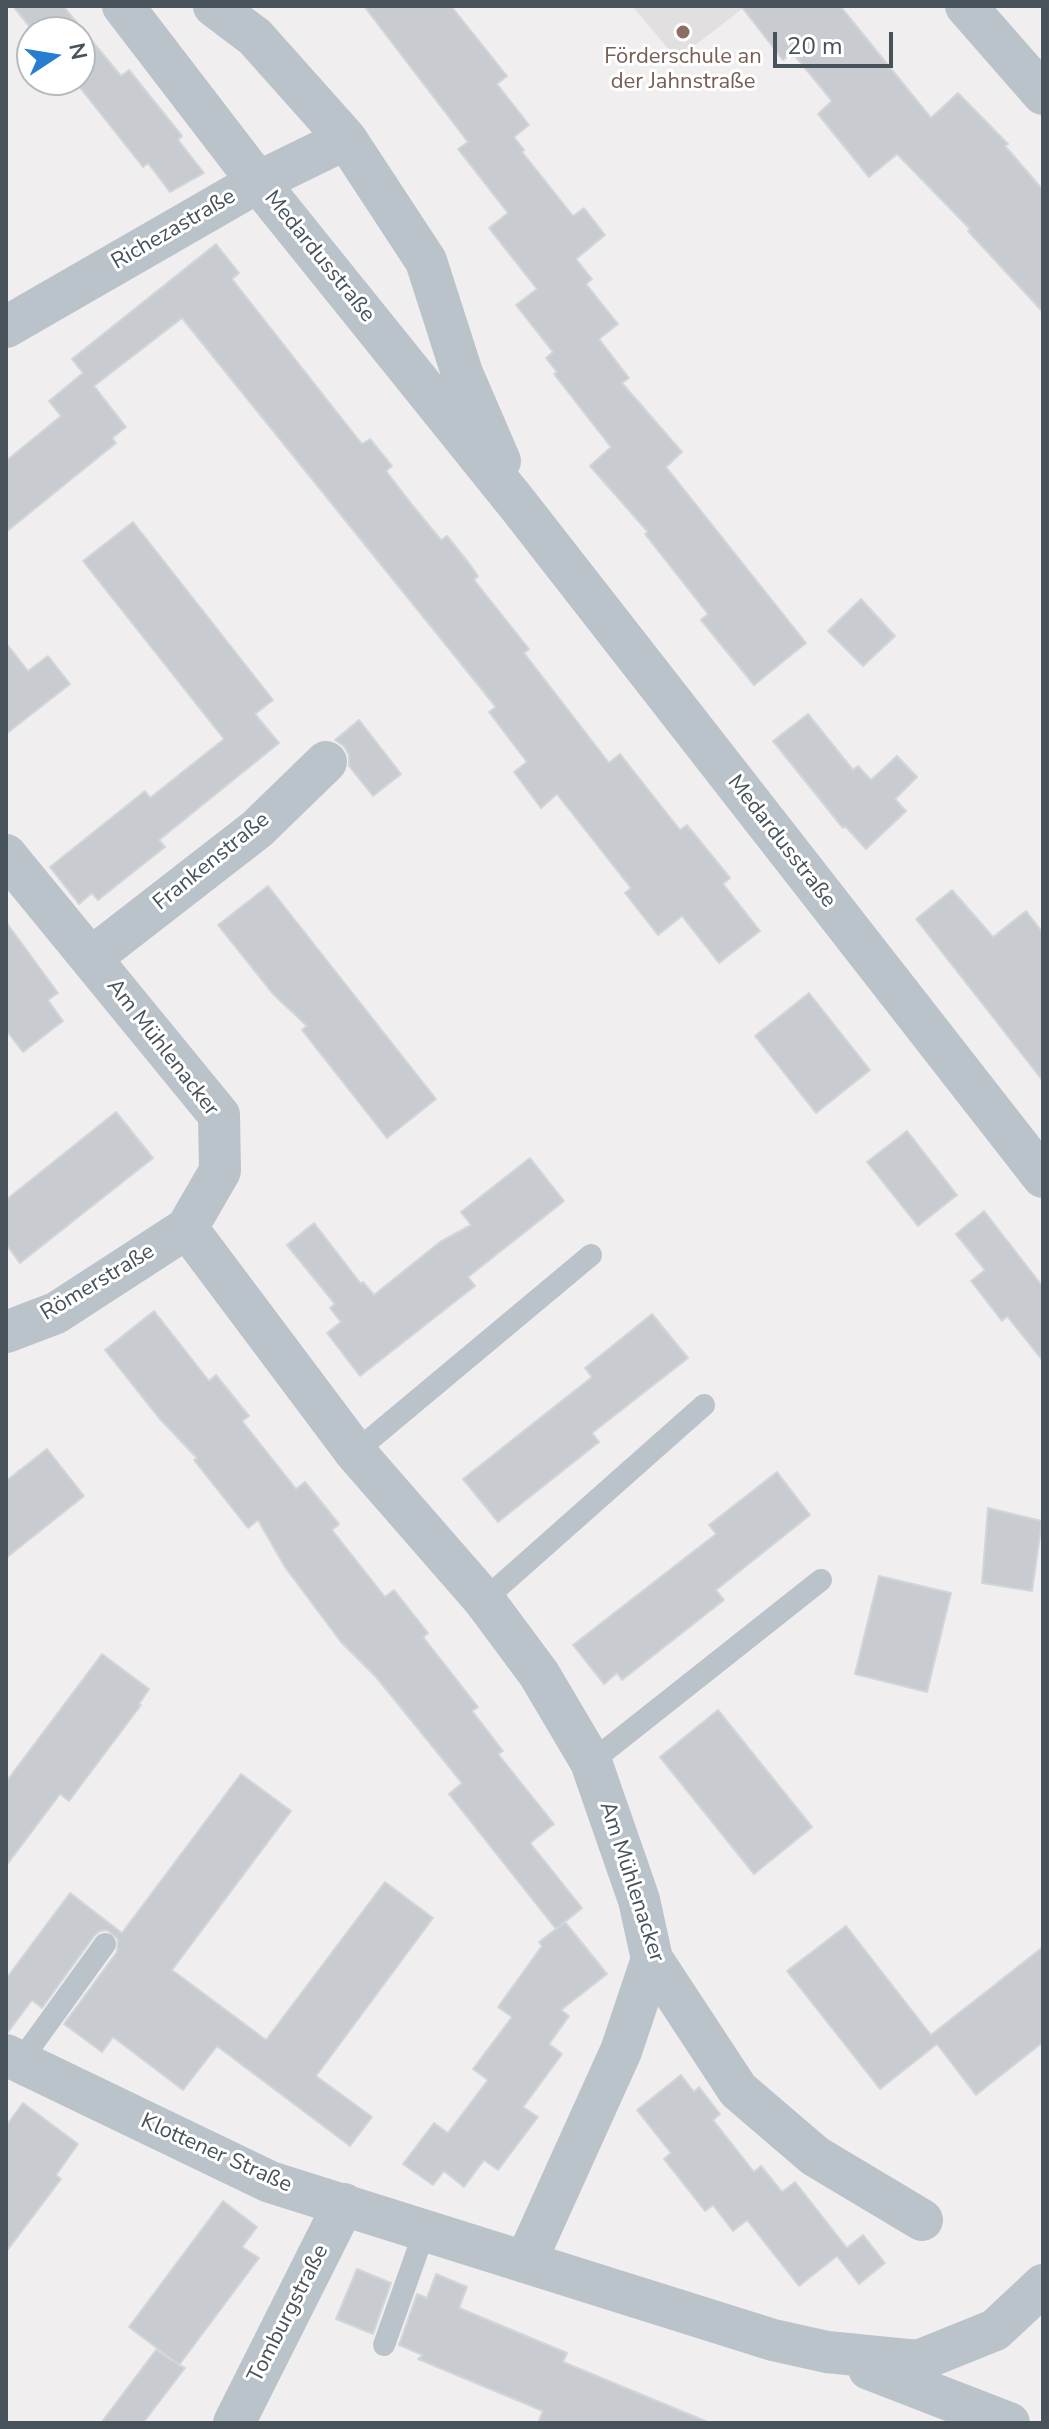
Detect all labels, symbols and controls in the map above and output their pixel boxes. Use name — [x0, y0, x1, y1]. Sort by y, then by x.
north arrow — [16, 16, 96, 96]
scale bar — [777, 16, 897, 66]
marker: Förderschule an der Jahnstraße — [674, 23, 692, 41]
text: 20 m — [787, 30, 843, 62]
text: N — [61, 40, 94, 63]
place label: Förderschule an der Jahnstraße — [604, 45, 762, 96]
street label: Richezastraße — [107, 184, 241, 276]
street label: Medardusstraße — [258, 186, 380, 328]
street label: Medardusstraße — [721, 770, 841, 914]
street label: Frankenstraße — [149, 807, 275, 917]
street label: Am Mühlenacker — [100, 974, 224, 1122]
street label: Römerstraße — [36, 1239, 160, 1327]
street label: Am Mühlenacker — [593, 1799, 669, 1965]
street label: Klottener Straße — [136, 2109, 296, 2199]
street label: Tomburgstraße — [243, 2241, 335, 2387]

